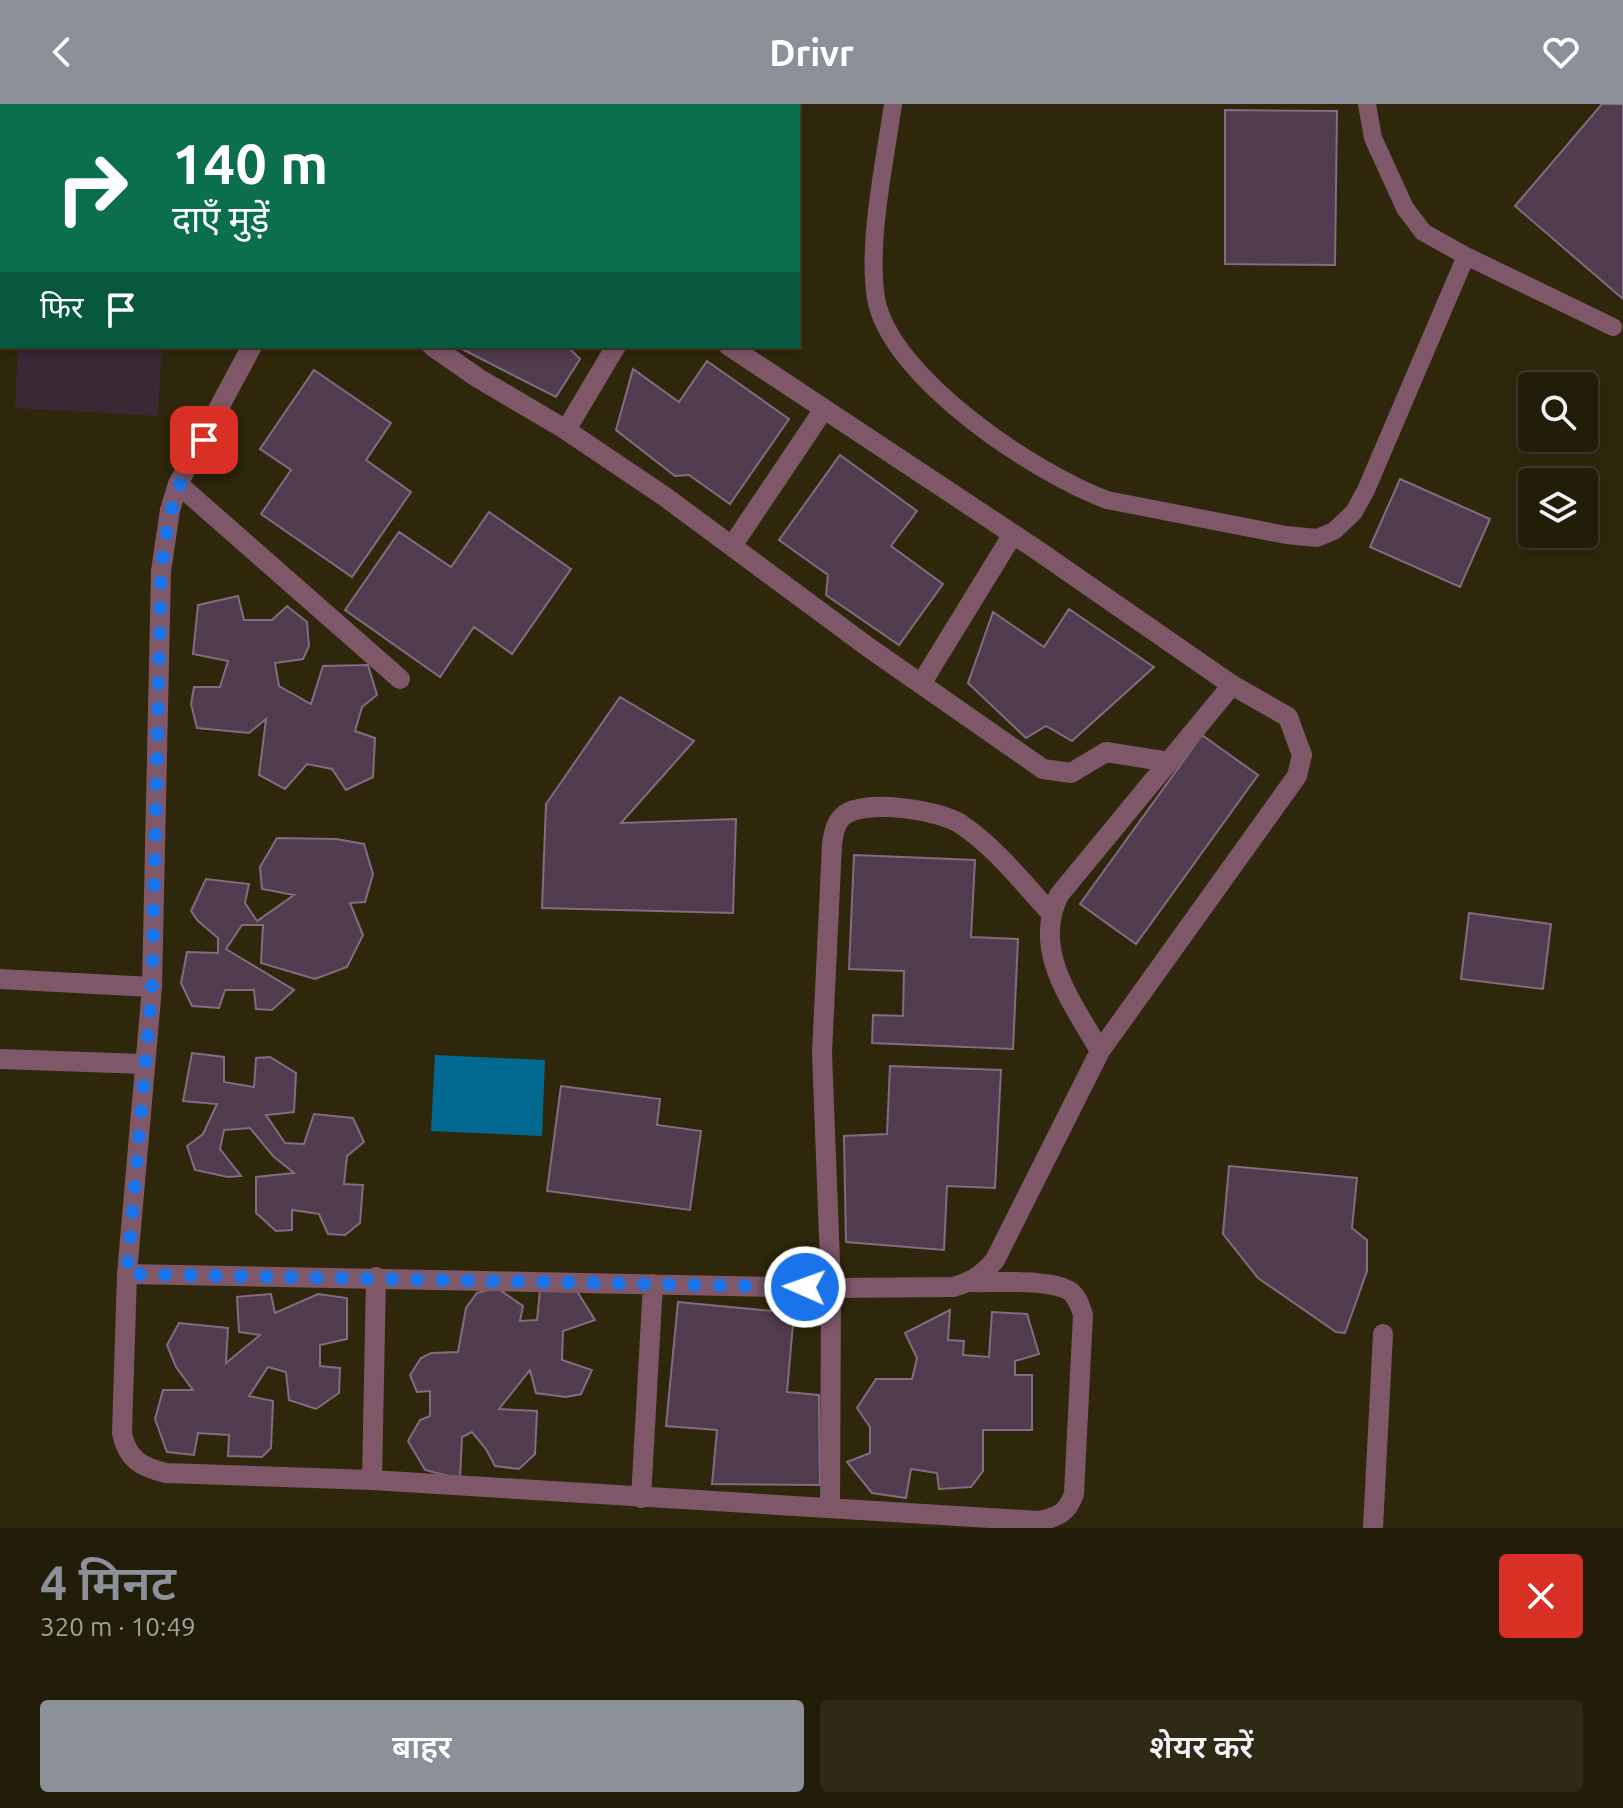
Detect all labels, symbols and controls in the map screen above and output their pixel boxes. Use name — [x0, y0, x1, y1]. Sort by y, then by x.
icon: back — [40, 30, 84, 74]
icon: heart — [1539, 30, 1583, 74]
text: Drivr — [769, 32, 854, 73]
text: 140 m — [172, 132, 328, 195]
icon: right — [40, 136, 144, 240]
text: दाएँ मुड़ें — [172, 198, 269, 239]
icon: arrive — [99, 288, 143, 332]
text: फिर — [40, 290, 83, 324]
map controls — [1518, 372, 1598, 548]
button: search — [1518, 372, 1598, 452]
pin — [170, 406, 238, 474]
icon: arrive — [182, 418, 226, 462]
button: layers — [1518, 468, 1598, 548]
position arrow — [763, 1245, 847, 1329]
button: close — [1499, 1554, 1583, 1638]
text: 4 मिनट — [40, 1555, 176, 1609]
text: 320 m · 10:49 — [40, 1612, 196, 1641]
button: बाहर — [40, 1700, 804, 1792]
button: शेयर करें — [820, 1700, 1583, 1792]

